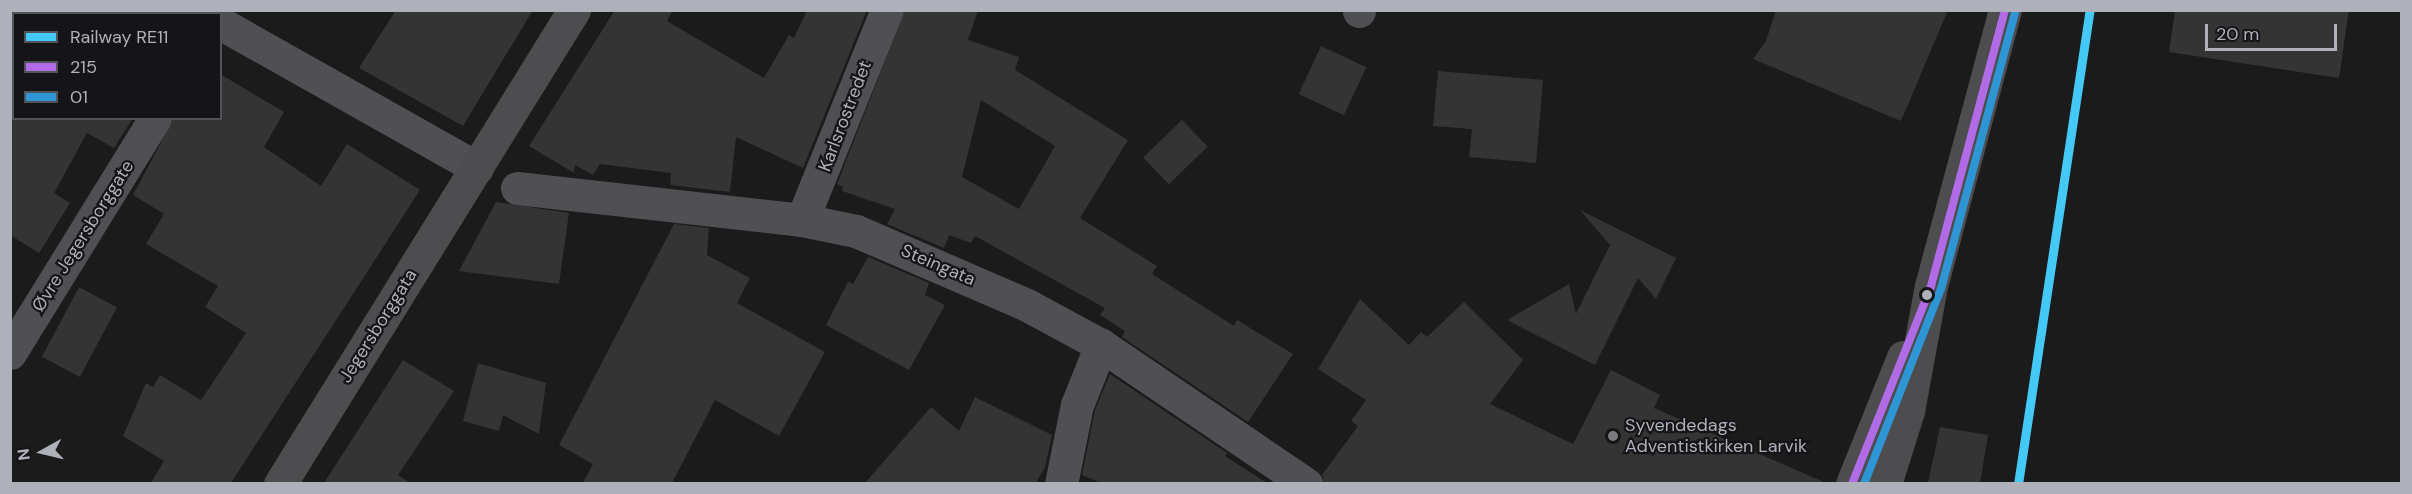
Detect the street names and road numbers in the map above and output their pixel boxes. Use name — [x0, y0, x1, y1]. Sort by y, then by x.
street label: Karlsrostredet — [814, 57, 876, 175]
street label: Øvre Jegersborggate — [28, 156, 138, 316]
street label: Steingata — [898, 240, 978, 290]
street label: Jegersborggata — [334, 265, 422, 387]

